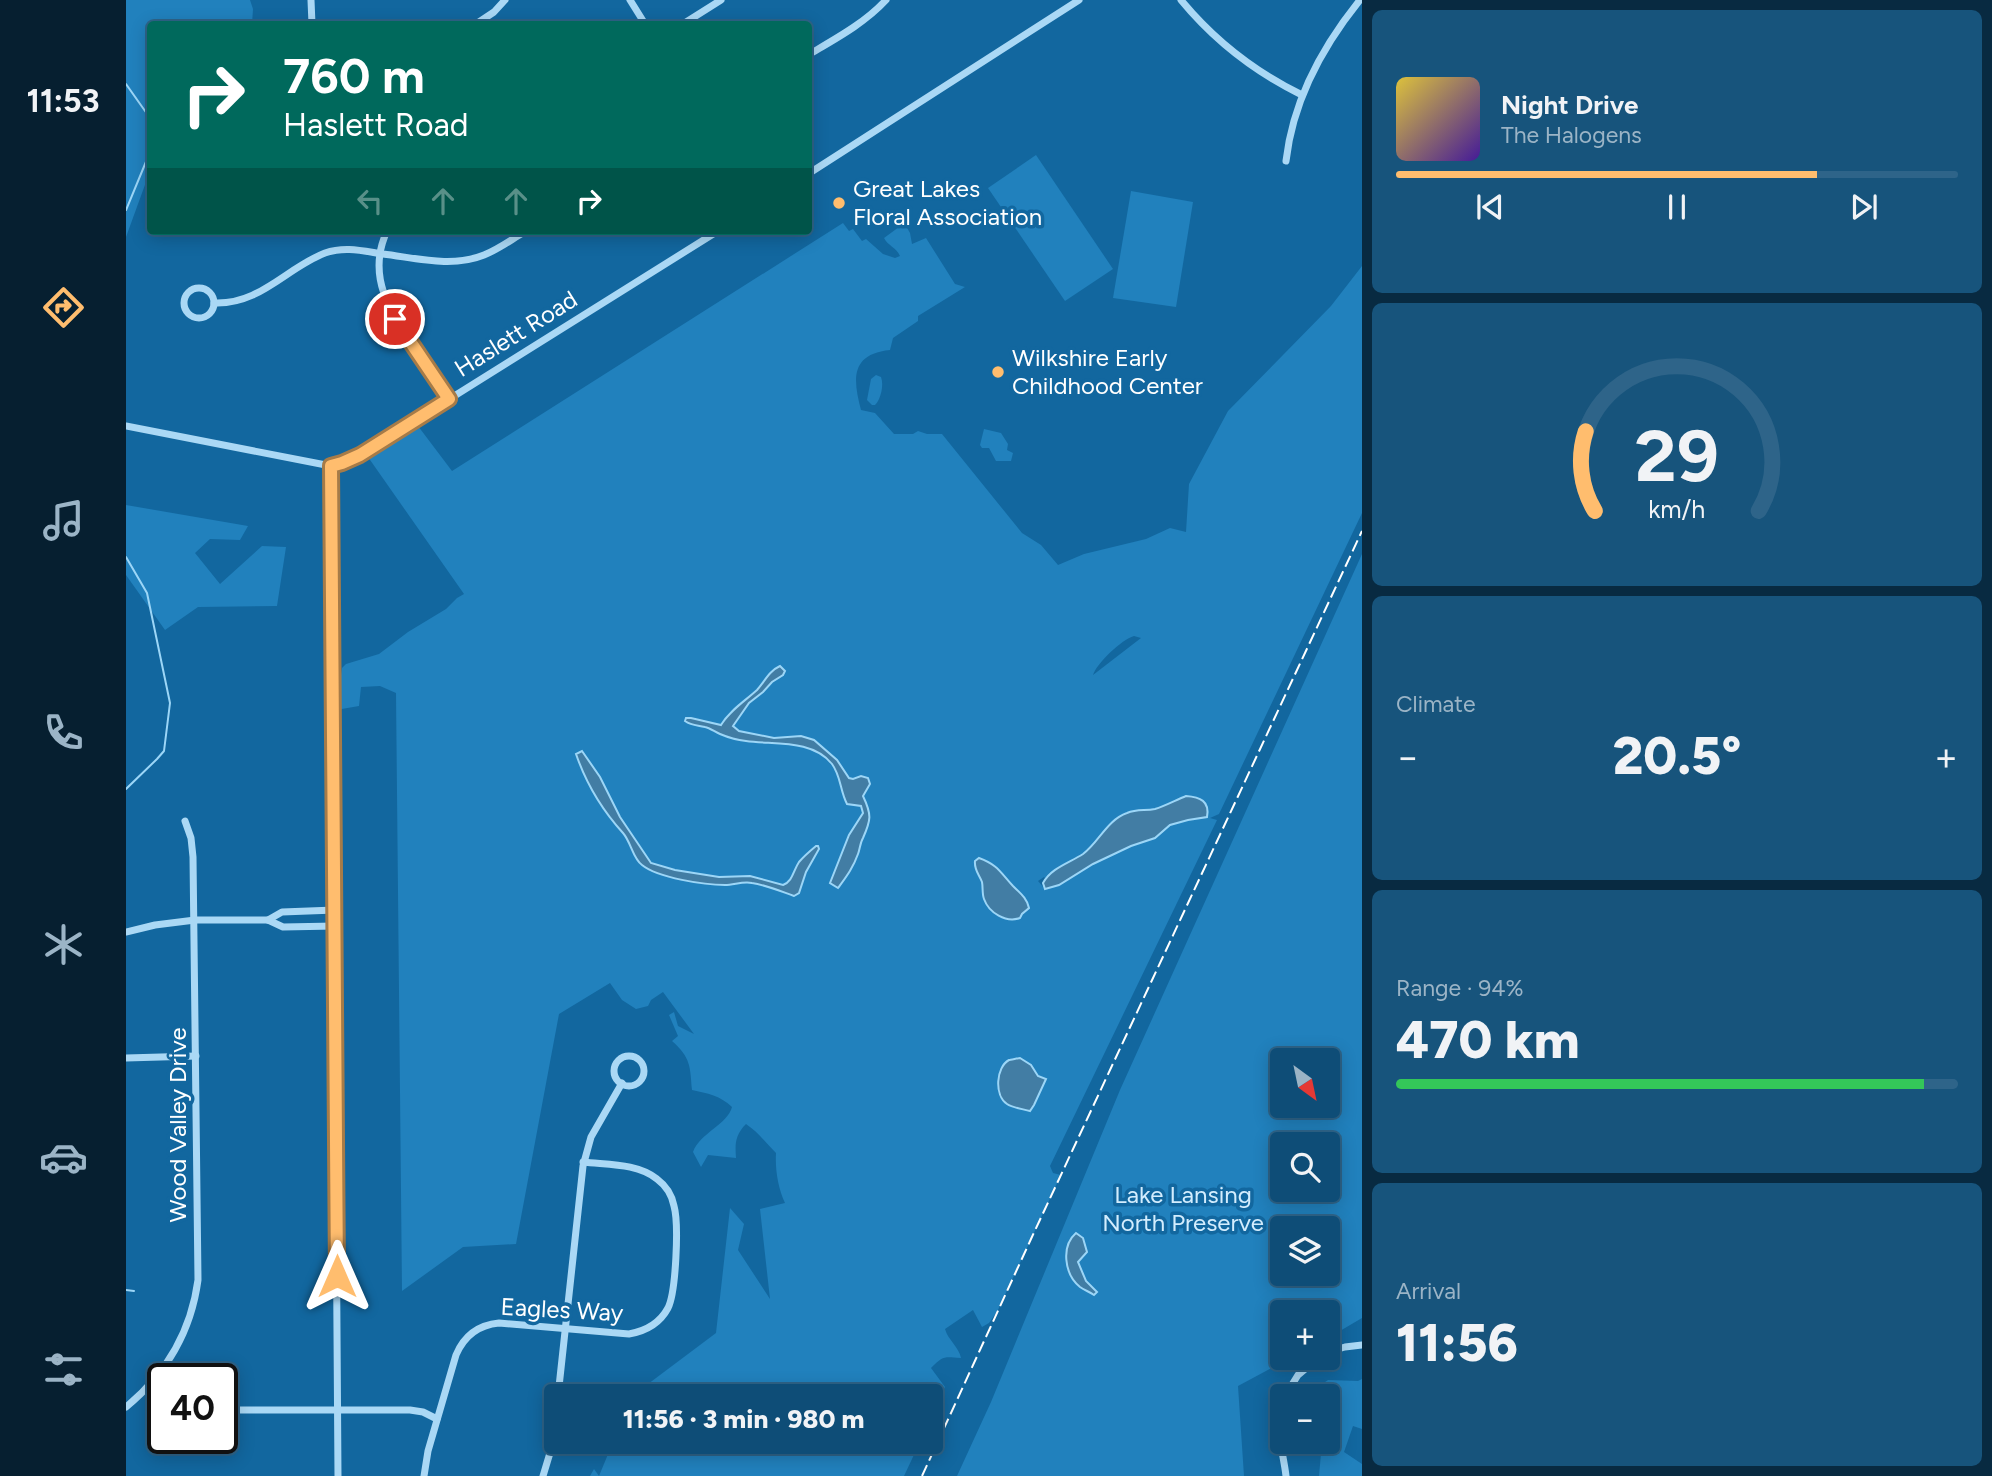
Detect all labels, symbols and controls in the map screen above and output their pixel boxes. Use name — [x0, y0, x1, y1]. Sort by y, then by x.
text: 760 m — [283, 46, 425, 105]
icon: right — [168, 49, 259, 140]
text: 11:53 — [26, 82, 100, 120]
text: Night Drive — [1501, 89, 1638, 121]
text: Haslett Road — [283, 106, 469, 144]
text: The Halogens — [1501, 121, 1642, 149]
place label: Great Lakes Floral Association — [853, 174, 1042, 231]
icon: left — [351, 182, 389, 220]
icon: ahead — [424, 182, 462, 220]
icon: ahead — [497, 182, 535, 220]
icon: right — [570, 182, 608, 220]
icon: previous — [1471, 188, 1509, 226]
icon: pause — [1658, 188, 1696, 226]
icon: next — [1845, 188, 1883, 226]
marker: Great Lakes Floral Association — [831, 195, 847, 211]
icon: directions — [39, 283, 88, 332]
street label: Haslett Road — [449, 284, 582, 383]
pin — [365, 289, 425, 349]
icon: arrive — [376, 300, 414, 338]
place label: Wilkshire Early Childhood Center — [1012, 343, 1203, 400]
marker: Wilkshire Early Childhood Center — [990, 364, 1006, 380]
text: 29 — [1635, 412, 1719, 499]
text: km/h — [1648, 494, 1706, 524]
icon: music — [39, 496, 88, 545]
text: Climate — [1396, 690, 1475, 718]
icon: phone — [39, 708, 88, 757]
text: 20.5° — [1613, 725, 1741, 787]
text: − — [1396, 734, 1420, 780]
text: + — [1934, 734, 1958, 780]
icon: climate — [39, 920, 88, 969]
text: Range · 94% — [1396, 974, 1524, 1002]
text: 470 km — [1396, 1009, 1580, 1071]
street label: Wood Valley Drive — [163, 1027, 192, 1223]
north arrow — [1270, 1048, 1340, 1118]
map controls — [1270, 1048, 1340, 1454]
button: search — [1270, 1132, 1340, 1202]
icon: car — [39, 1133, 88, 1182]
park label: Lake Lansing North Preserve — [1102, 1180, 1264, 1237]
button: layers — [1270, 1216, 1340, 1286]
position arrow — [300, 1239, 374, 1313]
text: Arrival — [1396, 1277, 1461, 1305]
street label: Eagles Way — [500, 1292, 624, 1327]
button: + — [1270, 1300, 1340, 1370]
text: 11:56 — [1396, 1312, 1518, 1374]
icon: filters — [39, 1345, 88, 1394]
speed limit sign: 40 — [147, 1363, 238, 1454]
button: − — [1270, 1384, 1340, 1454]
text: 11:56 · 3 min · 980 m — [623, 1403, 864, 1435]

